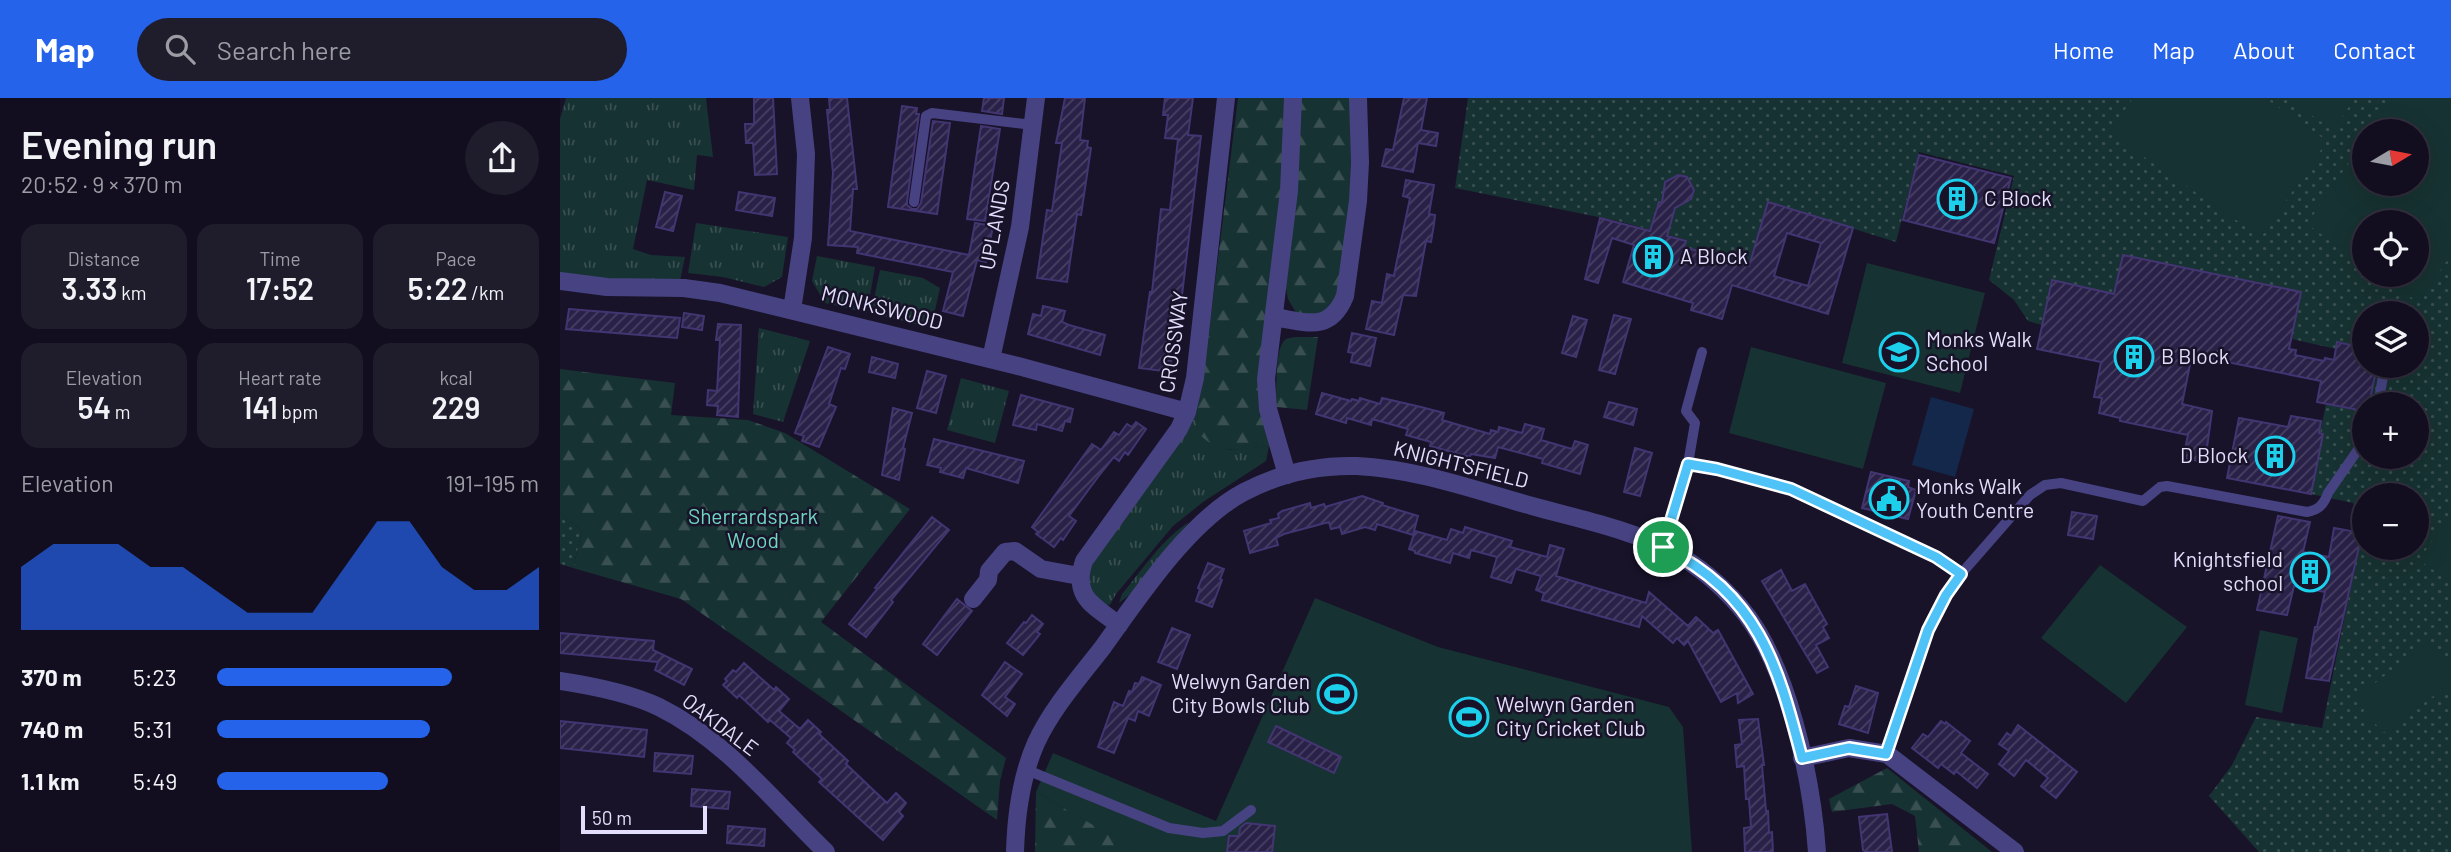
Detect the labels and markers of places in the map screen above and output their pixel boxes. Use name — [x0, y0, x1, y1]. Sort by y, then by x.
building icon: C Block — [1936, 178, 1978, 220]
place label: C Block — [1984, 185, 2052, 210]
building icon: A Block — [1632, 236, 1674, 278]
place label: A Block — [1680, 243, 1748, 268]
place label: Monks Walk School — [1926, 326, 2032, 375]
school or university icon: Monks Walk School — [1878, 331, 1920, 373]
building icon: B Block — [2113, 336, 2155, 378]
place label: B Block — [2161, 343, 2229, 368]
building icon: D Block — [2254, 435, 2296, 477]
place label: D Block — [2180, 442, 2248, 467]
place label: Monks Walk Youth Centre — [1916, 473, 2034, 522]
public building icon: Monks Walk Youth Centre — [1868, 478, 1910, 520]
pin — [1633, 517, 1693, 577]
place label: Knightsfield school — [2173, 546, 2283, 595]
building icon: Knightsfield school — [2289, 551, 2331, 593]
place label: Welwyn Garden City Bowls Club — [1171, 668, 1310, 717]
sports icon: Welwyn Garden City Bowls Club — [1316, 673, 1358, 715]
place label: Welwyn Garden City Cricket Club — [1496, 691, 1646, 740]
sports icon: Welwyn Garden City Cricket Club — [1448, 696, 1490, 738]

